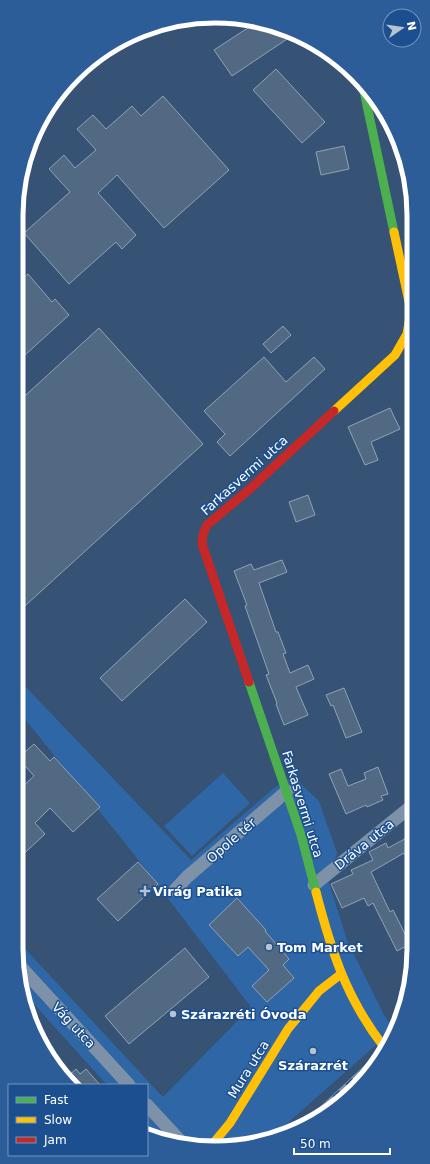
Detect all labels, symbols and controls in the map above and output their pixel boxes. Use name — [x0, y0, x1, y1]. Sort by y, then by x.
north arrow — [382, 8, 422, 48]
text: N — [404, 20, 419, 32]
street label: Farkasvermi utca — [198, 433, 291, 518]
street label: Farkasvermi utca — [279, 749, 326, 860]
street label: Opole tér — [204, 814, 260, 866]
street label: Dráva utca — [332, 816, 397, 873]
place label: Virág Patika — [153, 884, 242, 899]
marker: Virág Patika — [140, 886, 150, 896]
place label: Tom Market — [277, 940, 363, 955]
marker: Tom Market — [264, 942, 274, 952]
street label: Vág utca — [49, 999, 98, 1051]
place label: Szárazréti Óvoda — [181, 1007, 306, 1022]
marker: Szárazréti Óvoda — [168, 1009, 178, 1019]
street label: Mura utca — [225, 1038, 272, 1101]
marker: Szárazrét — [308, 1046, 318, 1056]
place label: Szárazrét — [278, 1058, 348, 1073]
legend — [8, 1084, 148, 1156]
text: Fast — [44, 1093, 68, 1107]
text: Slow — [44, 1113, 72, 1127]
scale bar — [294, 1130, 390, 1156]
text: Jam — [43, 1133, 67, 1147]
text: 50 m — [300, 1137, 331, 1151]

